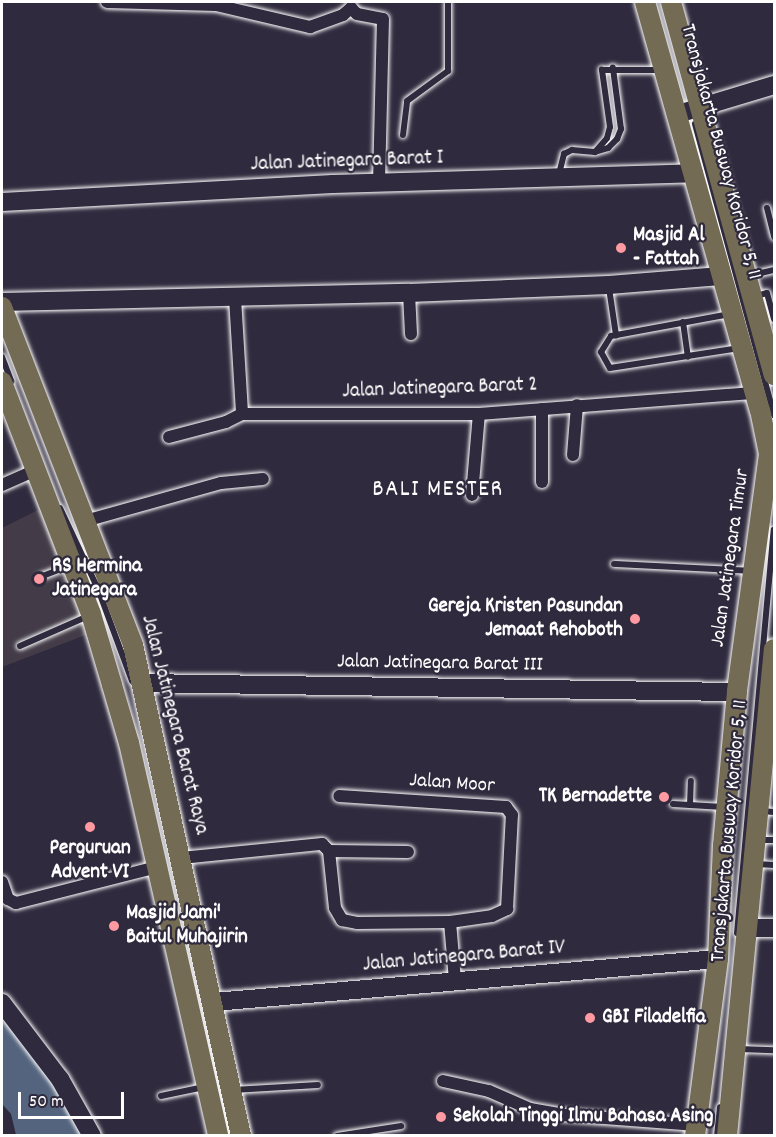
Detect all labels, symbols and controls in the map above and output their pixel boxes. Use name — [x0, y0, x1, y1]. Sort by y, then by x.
street label: Transjakarta Busway Koridor 5, 11 — [674, 22, 766, 282]
street label: Jalan Jatinegara Barat I — [250, 146, 444, 178]
place label: Masjid Al - Fattah — [633, 223, 704, 273]
marker: Masjid Al - Fattah — [614, 241, 628, 255]
street label: Jalan Jatinegara Barat 2 — [342, 373, 538, 405]
street label: Jalan Jatinegara Timur — [706, 467, 756, 649]
district label: BALI MESTER — [372, 477, 504, 505]
place label: RS Hermina Jatinegara — [52, 554, 142, 604]
marker: RS Hermina Jatinegara — [30, 570, 48, 588]
place label: Gereja Kristen Pasundan Jemaat Rehoboth — [428, 594, 623, 644]
marker: Gereja Kristen Pasundan Jemaat Rehoboth — [628, 612, 642, 626]
street label: Jalan Jatinegara Barat Raya — [135, 613, 213, 837]
street label: Jalan Jatinegara Barat III — [337, 650, 543, 678]
street label: Transjakarta Busway Koridor 5, 11 — [706, 699, 754, 963]
street label: Jalan Moor — [408, 768, 496, 800]
place label: TK Bernadette — [539, 784, 652, 810]
marker: TK Bernadette — [657, 790, 671, 804]
marker: Perguruan Advent VI — [83, 820, 97, 834]
place label: Perguruan Advent VI — [49, 836, 131, 886]
place label: Masjid Jami' Baitul Muhajirin — [126, 901, 248, 951]
marker: Masjid Jami' Baitul Muhajirin — [107, 919, 121, 933]
street label: Jalan Jatinegara Barat IV — [362, 936, 566, 978]
place label: GBI Filadelfia — [602, 1005, 706, 1031]
marker: GBI Filadelfia — [583, 1011, 597, 1025]
scale bar — [21, 1080, 128, 1118]
text: 50 m — [29, 1090, 64, 1115]
place label: Sekolah Tinggi Ilmu Bahasa Asing — [453, 1104, 713, 1130]
marker: Sekolah Tinggi Ilmu Bahasa Asing — [434, 1110, 448, 1124]

